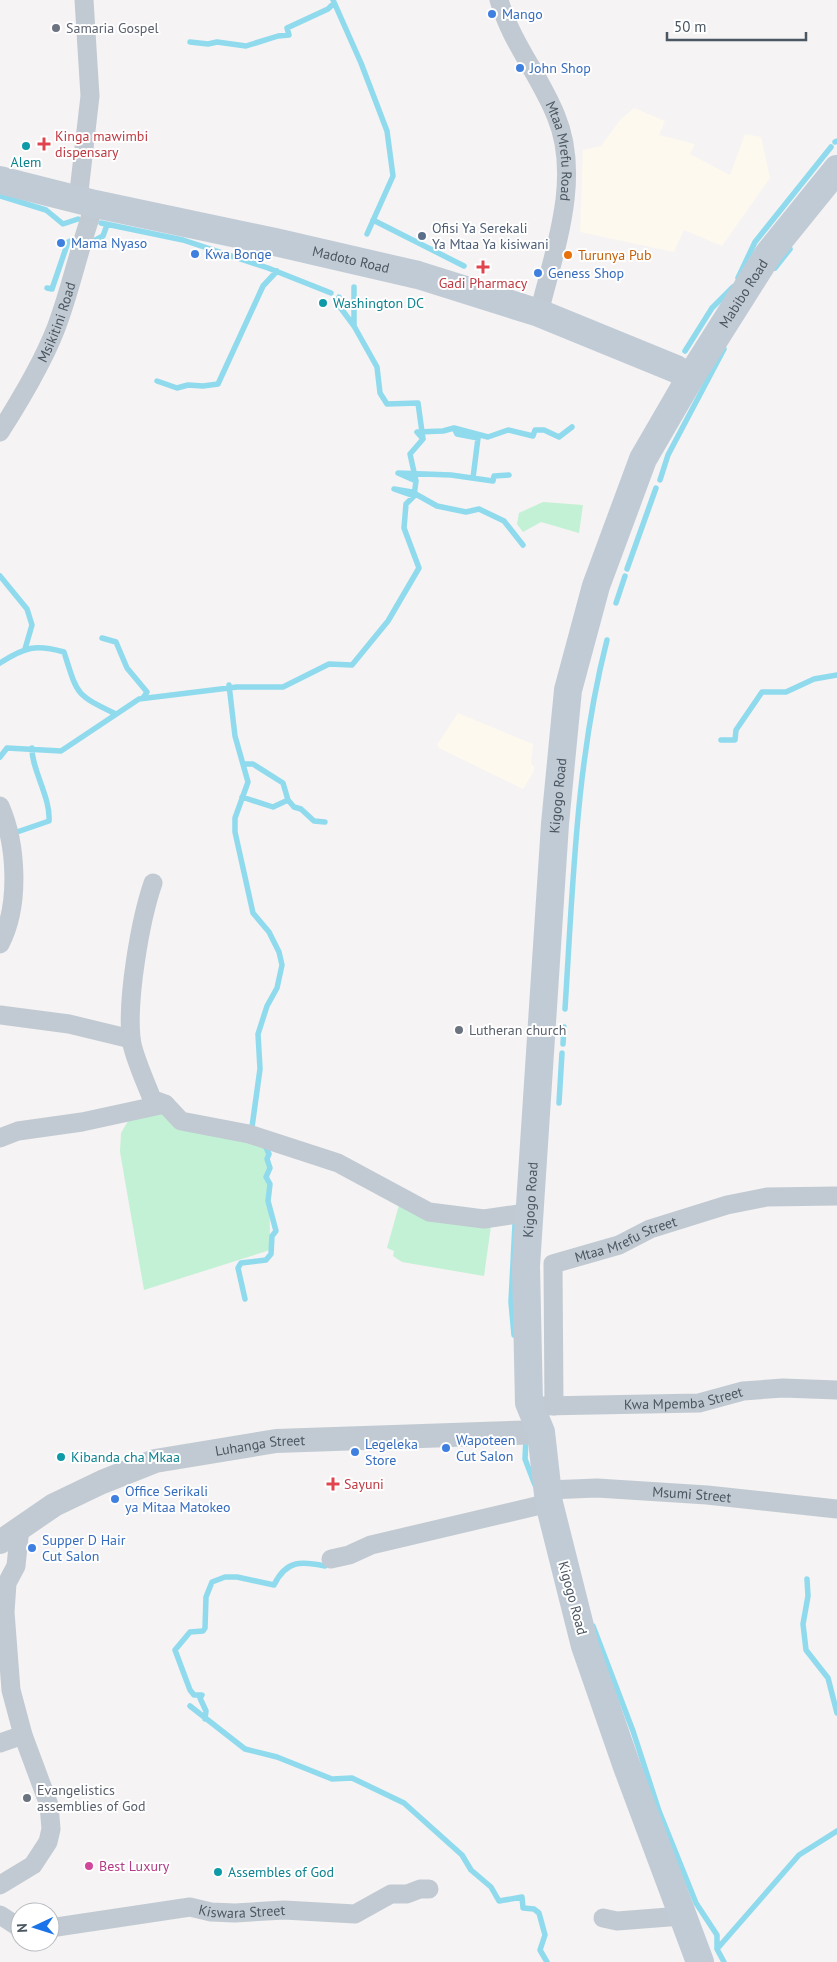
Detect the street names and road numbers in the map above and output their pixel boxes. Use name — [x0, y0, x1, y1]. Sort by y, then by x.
street label: Mtaa Mrefu Road — [542, 98, 576, 202]
street label: Madoto Road — [311, 242, 391, 277]
street label: Mabibo Road — [715, 256, 772, 331]
street label: Msikitini Road — [33, 280, 80, 365]
street label: Kigogo Road — [545, 757, 570, 834]
street label: Kigogo Road — [519, 1161, 542, 1238]
street label: Mtaa Mrefu Street — [573, 1212, 679, 1266]
street label: Kwa Mpemba Street — [624, 1382, 745, 1413]
street label: Luhanga Street — [214, 1431, 306, 1460]
street label: Msumi Street — [652, 1483, 732, 1507]
street label: Kigogo Road — [555, 1559, 591, 1637]
street label: Kiswara Street — [197, 1900, 286, 1922]

